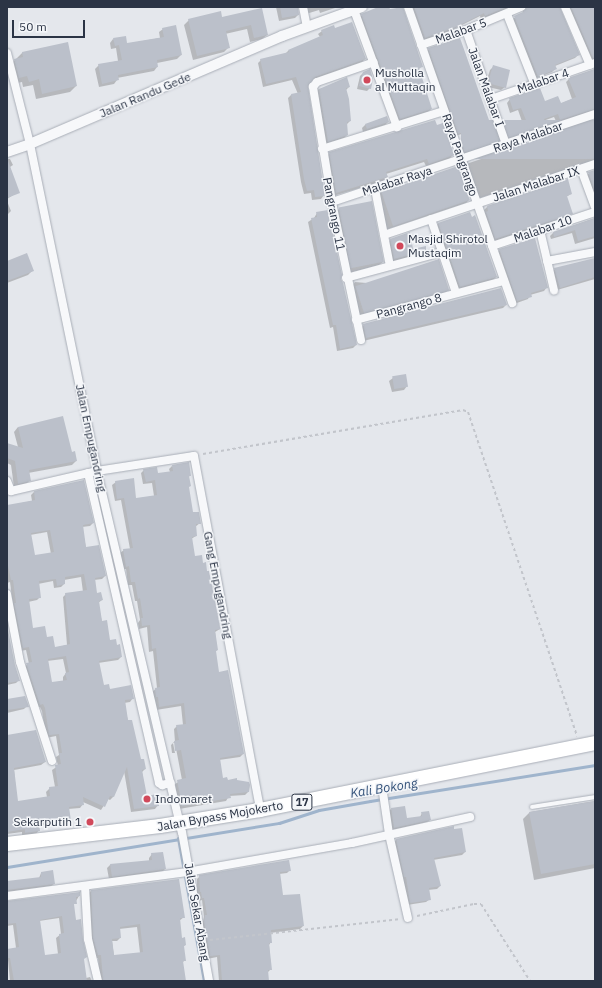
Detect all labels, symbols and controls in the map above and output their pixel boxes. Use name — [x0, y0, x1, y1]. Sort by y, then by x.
scale bar — [14, 12, 87, 38]
street label: Malabar 5 — [433, 15, 489, 47]
text: 50 m — [19, 19, 47, 34]
street label: Jalan Malabar I — [465, 46, 507, 128]
street label: Malabar 4 — [515, 65, 571, 97]
place label: Musholla al Muttaqin — [375, 66, 436, 94]
street label: Jalan Randu Gede — [97, 69, 193, 121]
marker: Musholla al Muttaqin — [362, 75, 372, 85]
street label: Raya Pangrango — [439, 112, 481, 198]
street label: Raya Malabar — [491, 118, 565, 156]
street label: Malabar Raya — [360, 163, 434, 199]
street label: Jalan Malabar IX — [491, 163, 581, 205]
street label: Pangrango 11 — [320, 176, 348, 252]
street label: Malabar 10 — [512, 212, 574, 246]
place label: Masjid Shirotol Mustaqim — [408, 232, 488, 260]
marker: Masjid Shirotol Mustaqim — [395, 241, 405, 251]
street label: Pangrango 8 — [375, 290, 443, 322]
street label: Jalan Empugandring — [73, 383, 109, 493]
street label: Gang Empugandring — [201, 530, 235, 640]
water label: Kali Bokong — [349, 776, 419, 802]
place label: Indomaret — [155, 792, 212, 806]
road number: 17 — [291, 793, 313, 811]
marker: Indomaret — [142, 794, 152, 804]
street label: Jalan Bypass Mojokerto — [156, 798, 284, 834]
place label: Sekarputih 1 — [14, 815, 82, 829]
marker: Sekarputih 1 — [85, 817, 95, 827]
street label: Jalan Sekar Abang — [181, 862, 213, 962]

